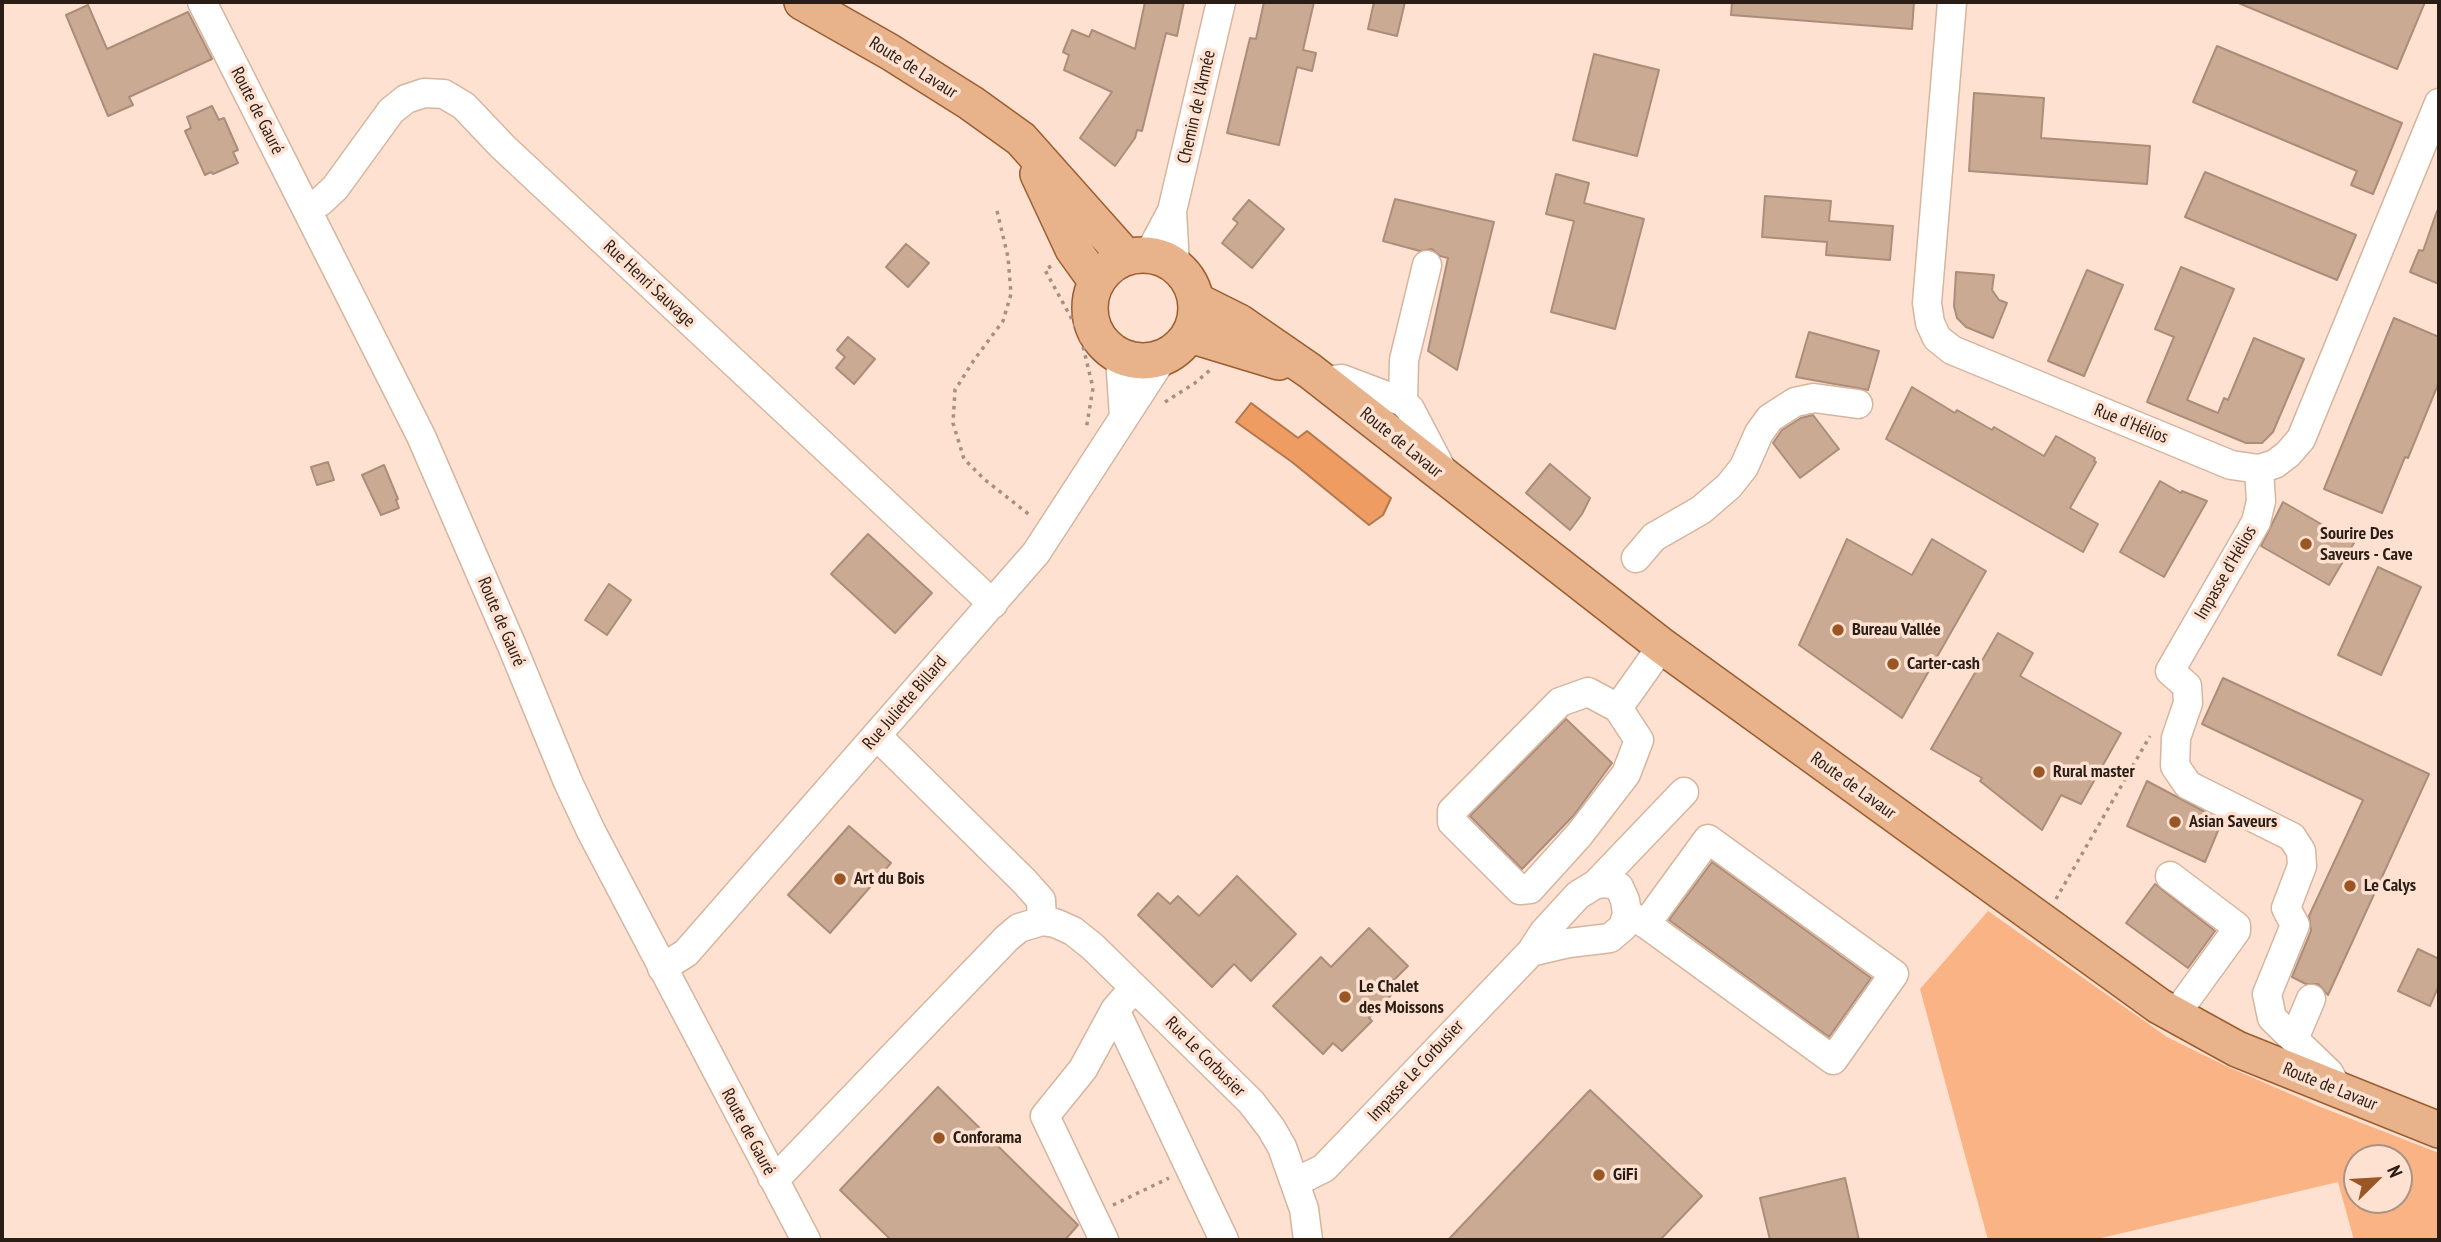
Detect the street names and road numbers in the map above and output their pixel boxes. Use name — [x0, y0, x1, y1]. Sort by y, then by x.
street label: Route de Lavaur — [865, 32, 961, 104]
street label: Chemin de l'Armée — [1173, 48, 1221, 166]
street label: Route de Gauré — [226, 64, 288, 158]
street label: Rue Henri Sauvage — [599, 236, 699, 332]
street label: Rue d'Hélios — [2091, 399, 2171, 449]
street label: Route de Lavaur — [1355, 403, 1447, 483]
street label: Impasse d'Hélios — [2191, 522, 2261, 624]
street label: Route de Gauré — [473, 574, 529, 670]
street label: Rue Juliette Billard — [858, 652, 952, 754]
street label: Route de Lavaur — [1806, 748, 1900, 824]
street label: Rue Le Corbusier — [1161, 1013, 1249, 1101]
street label: Impasse Le Corbusier — [1364, 1016, 1468, 1126]
street label: Route de Lavaur — [2280, 1058, 2380, 1116]
street label: Route de Gauré — [716, 1085, 780, 1179]

